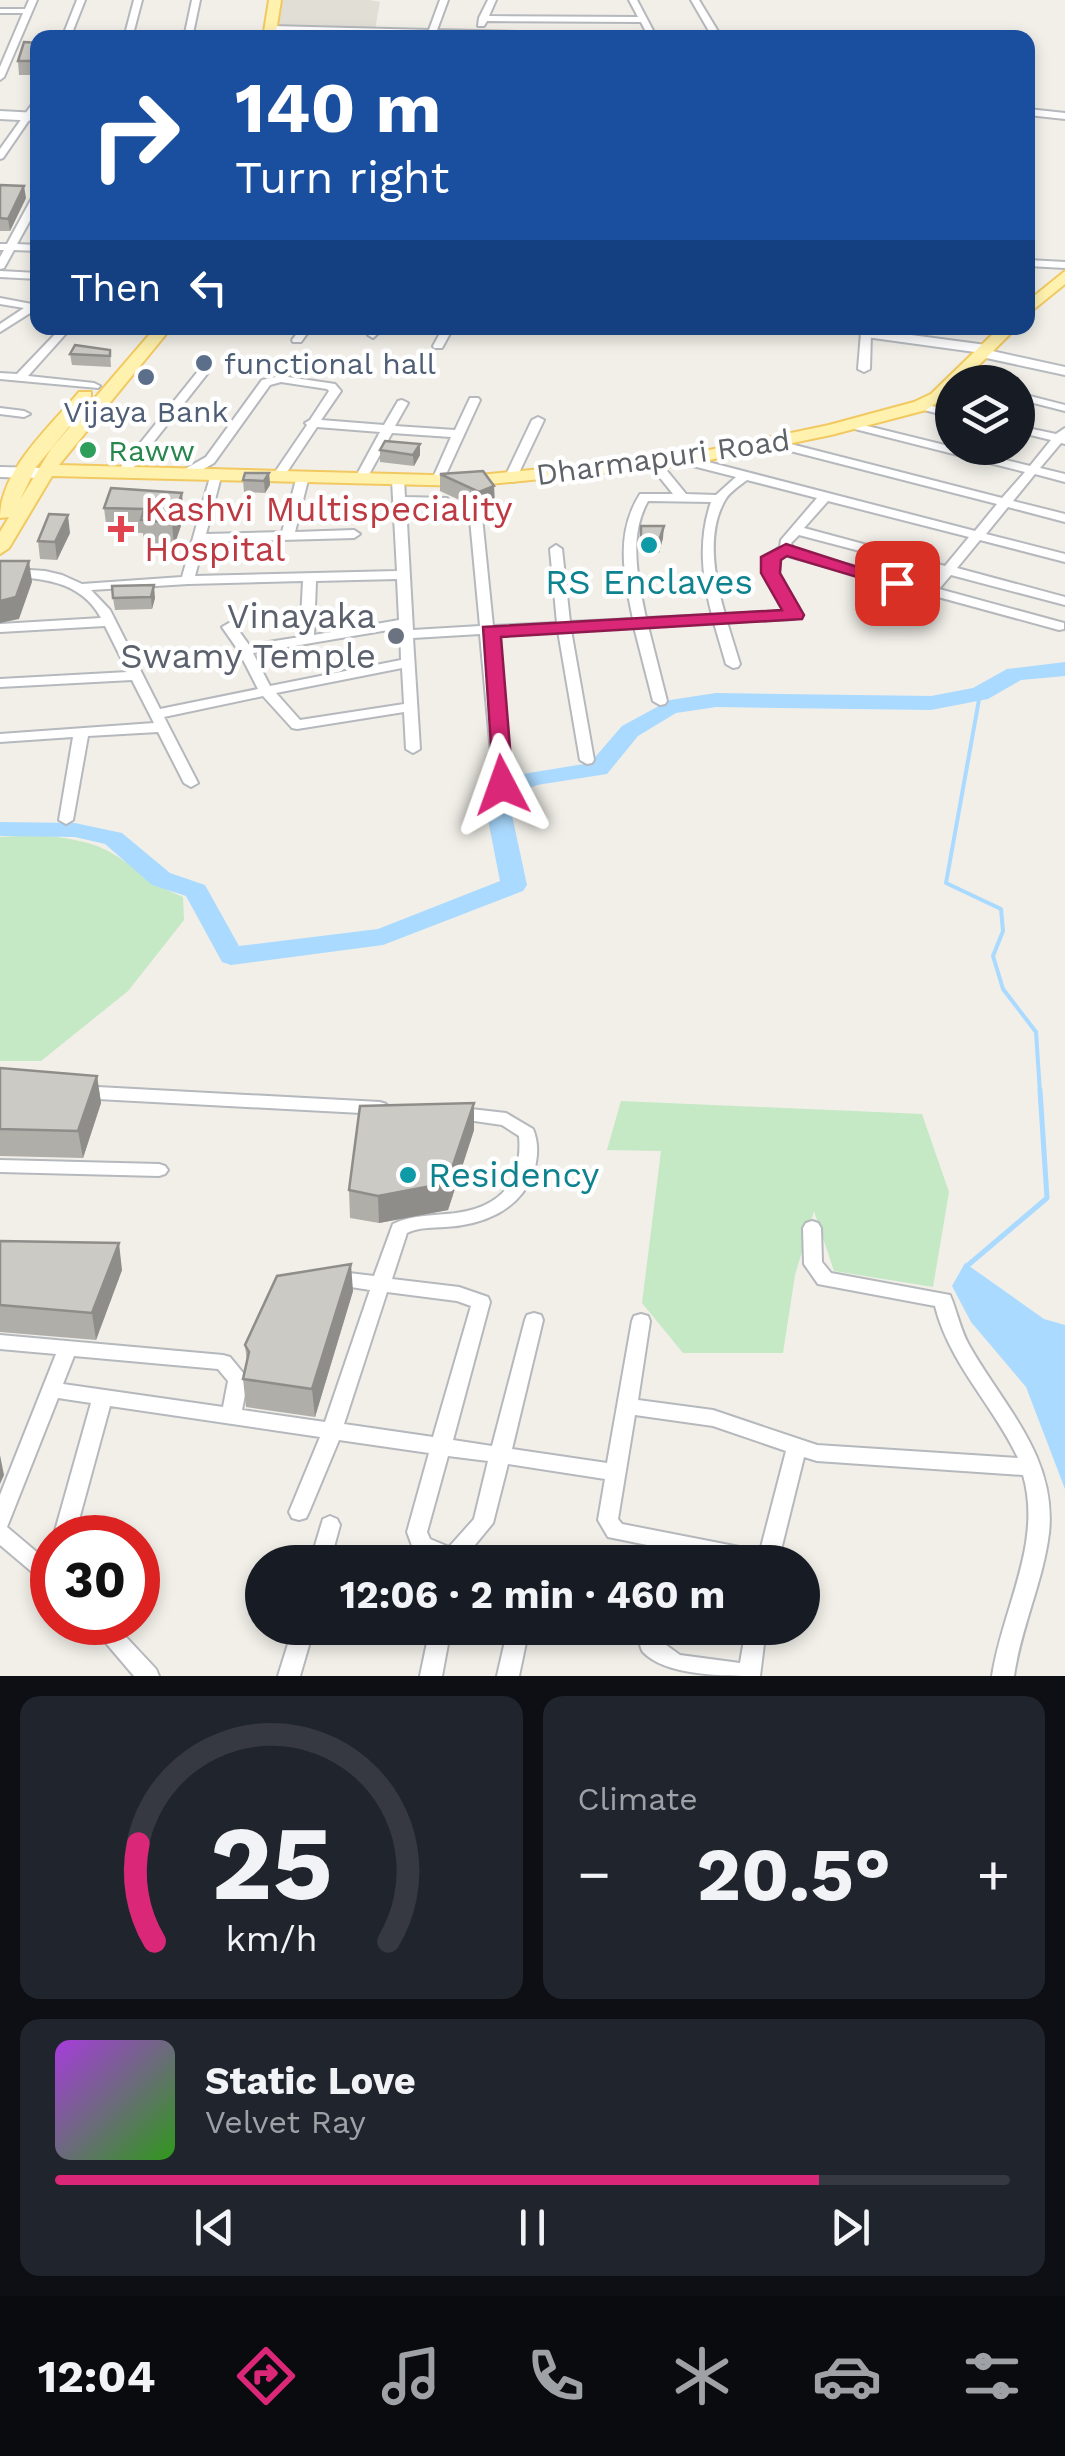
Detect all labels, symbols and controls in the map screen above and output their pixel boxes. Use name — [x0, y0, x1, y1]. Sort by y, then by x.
text: 140 m — [235, 67, 441, 149]
icon: right — [70, 70, 200, 200]
text: Turn right — [235, 151, 449, 204]
icon: left — [181, 260, 236, 315]
text: Then — [70, 266, 161, 310]
place label: functional hall — [224, 346, 436, 381]
marker: functional hall — [193, 352, 215, 374]
map controls — [935, 365, 1035, 465]
button: layers — [935, 365, 1035, 465]
marker: Vijaya Bank — [135, 366, 157, 388]
place label: Vijaya Bank — [63, 394, 229, 429]
street label: Dharmapuri Road — [534, 422, 792, 492]
place label: Raww — [108, 433, 195, 468]
marker: Raww — [77, 439, 99, 461]
place label: Kashvi Multispeciality Hospital — [144, 488, 513, 570]
marker: Kashvi Multispeciality Hospital — [108, 516, 134, 542]
marker: RS Enclaves — [638, 534, 660, 556]
pin — [855, 541, 940, 626]
icon: arrive — [870, 556, 925, 611]
place label: RS Enclaves — [545, 561, 753, 603]
place label: Vinayaka Swamy Temple — [120, 595, 376, 677]
marker: Vinayaka Swamy Temple — [385, 625, 407, 647]
position arrow — [450, 733, 554, 837]
place label: Residency — [428, 1154, 599, 1196]
marker: Residency — [397, 1164, 419, 1186]
speed limit sign: 30 — [30, 1515, 160, 1645]
text: 12:06 · 2 min · 460 m — [340, 1573, 725, 1617]
text: Climate — [578, 1780, 698, 1818]
text: 25 — [210, 1802, 333, 1924]
text: 20.5° — [696, 1830, 891, 1918]
text: − — [578, 1842, 611, 1906]
text: + — [977, 1842, 1010, 1906]
text: km/h — [225, 1918, 317, 1960]
text: Static Love — [205, 2059, 416, 2103]
text: Velvet Ray — [205, 2103, 366, 2141]
icon: previous — [187, 2200, 242, 2255]
icon: pause — [505, 2200, 560, 2255]
icon: next — [823, 2200, 878, 2255]
icon: directions — [231, 2341, 301, 2411]
icon: music — [376, 2341, 446, 2411]
icon: phone — [521, 2341, 591, 2411]
icon: climate — [667, 2341, 737, 2411]
icon: car — [812, 2341, 882, 2411]
icon: filters — [957, 2341, 1027, 2411]
text: 12:04 — [38, 2350, 156, 2403]

